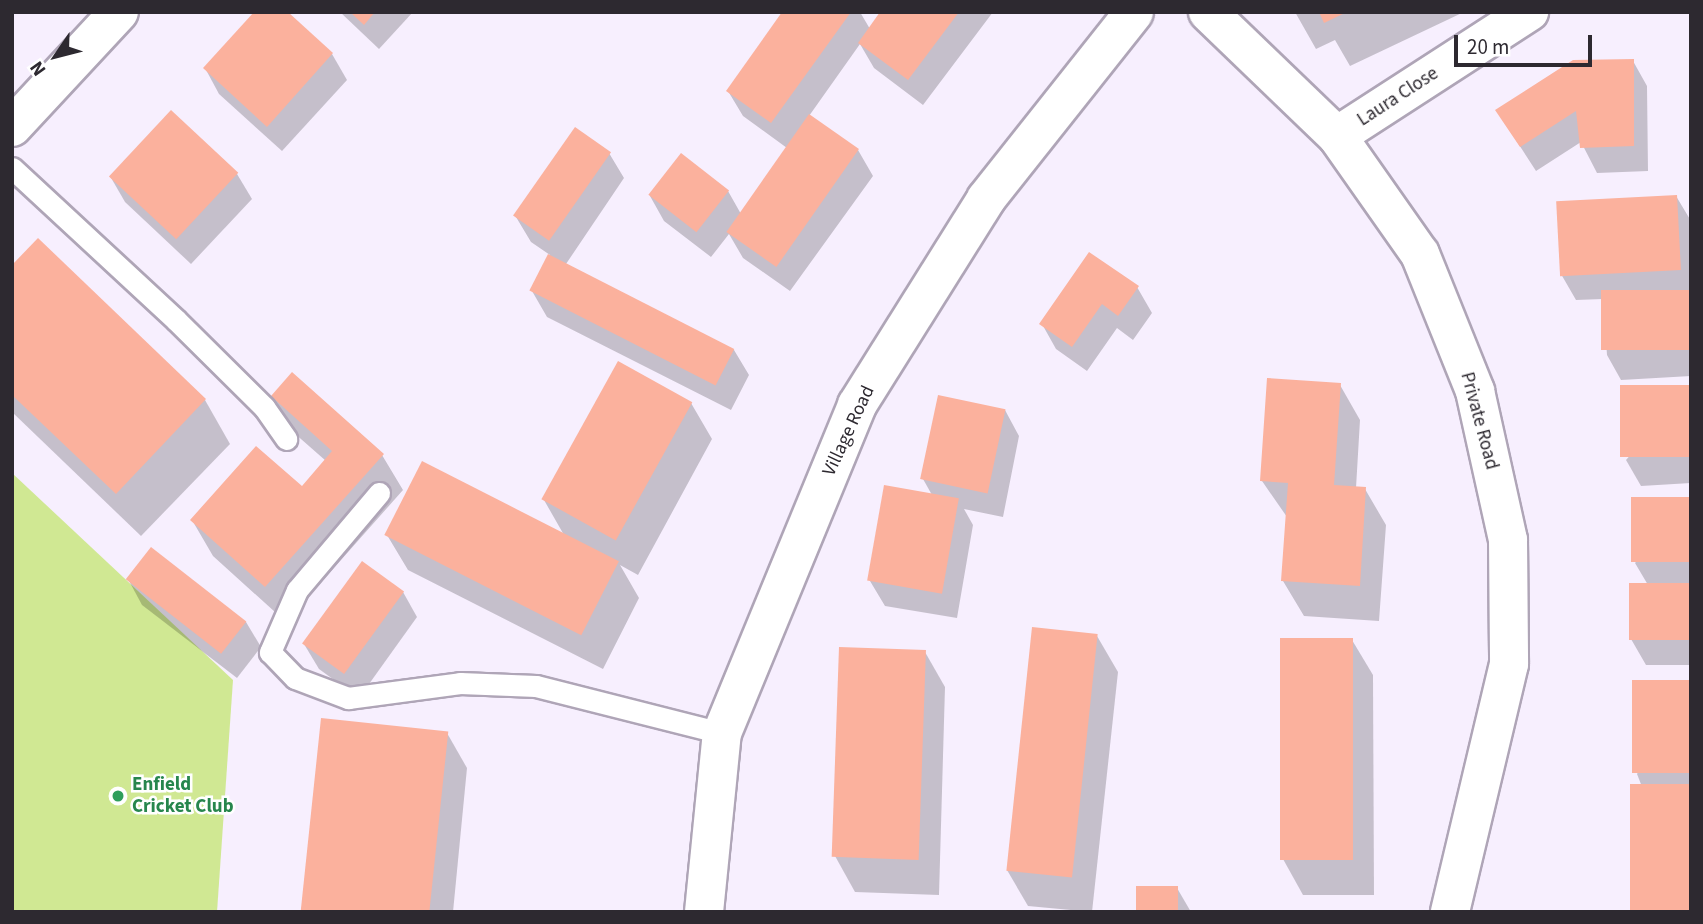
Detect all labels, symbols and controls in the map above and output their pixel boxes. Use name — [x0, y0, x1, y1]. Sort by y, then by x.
north arrow — [21, 21, 91, 91]
scale bar — [1458, 21, 1596, 65]
text: 20 m — [1467, 32, 1509, 62]
text: N — [24, 55, 53, 81]
street label: Laura Close — [1353, 62, 1443, 132]
street label: Private Road — [1455, 370, 1503, 472]
street label: Village Road — [818, 382, 880, 480]
place label: Enfield Cricket Club — [132, 774, 234, 818]
marker: Enfield Cricket Club — [110, 788, 126, 804]

